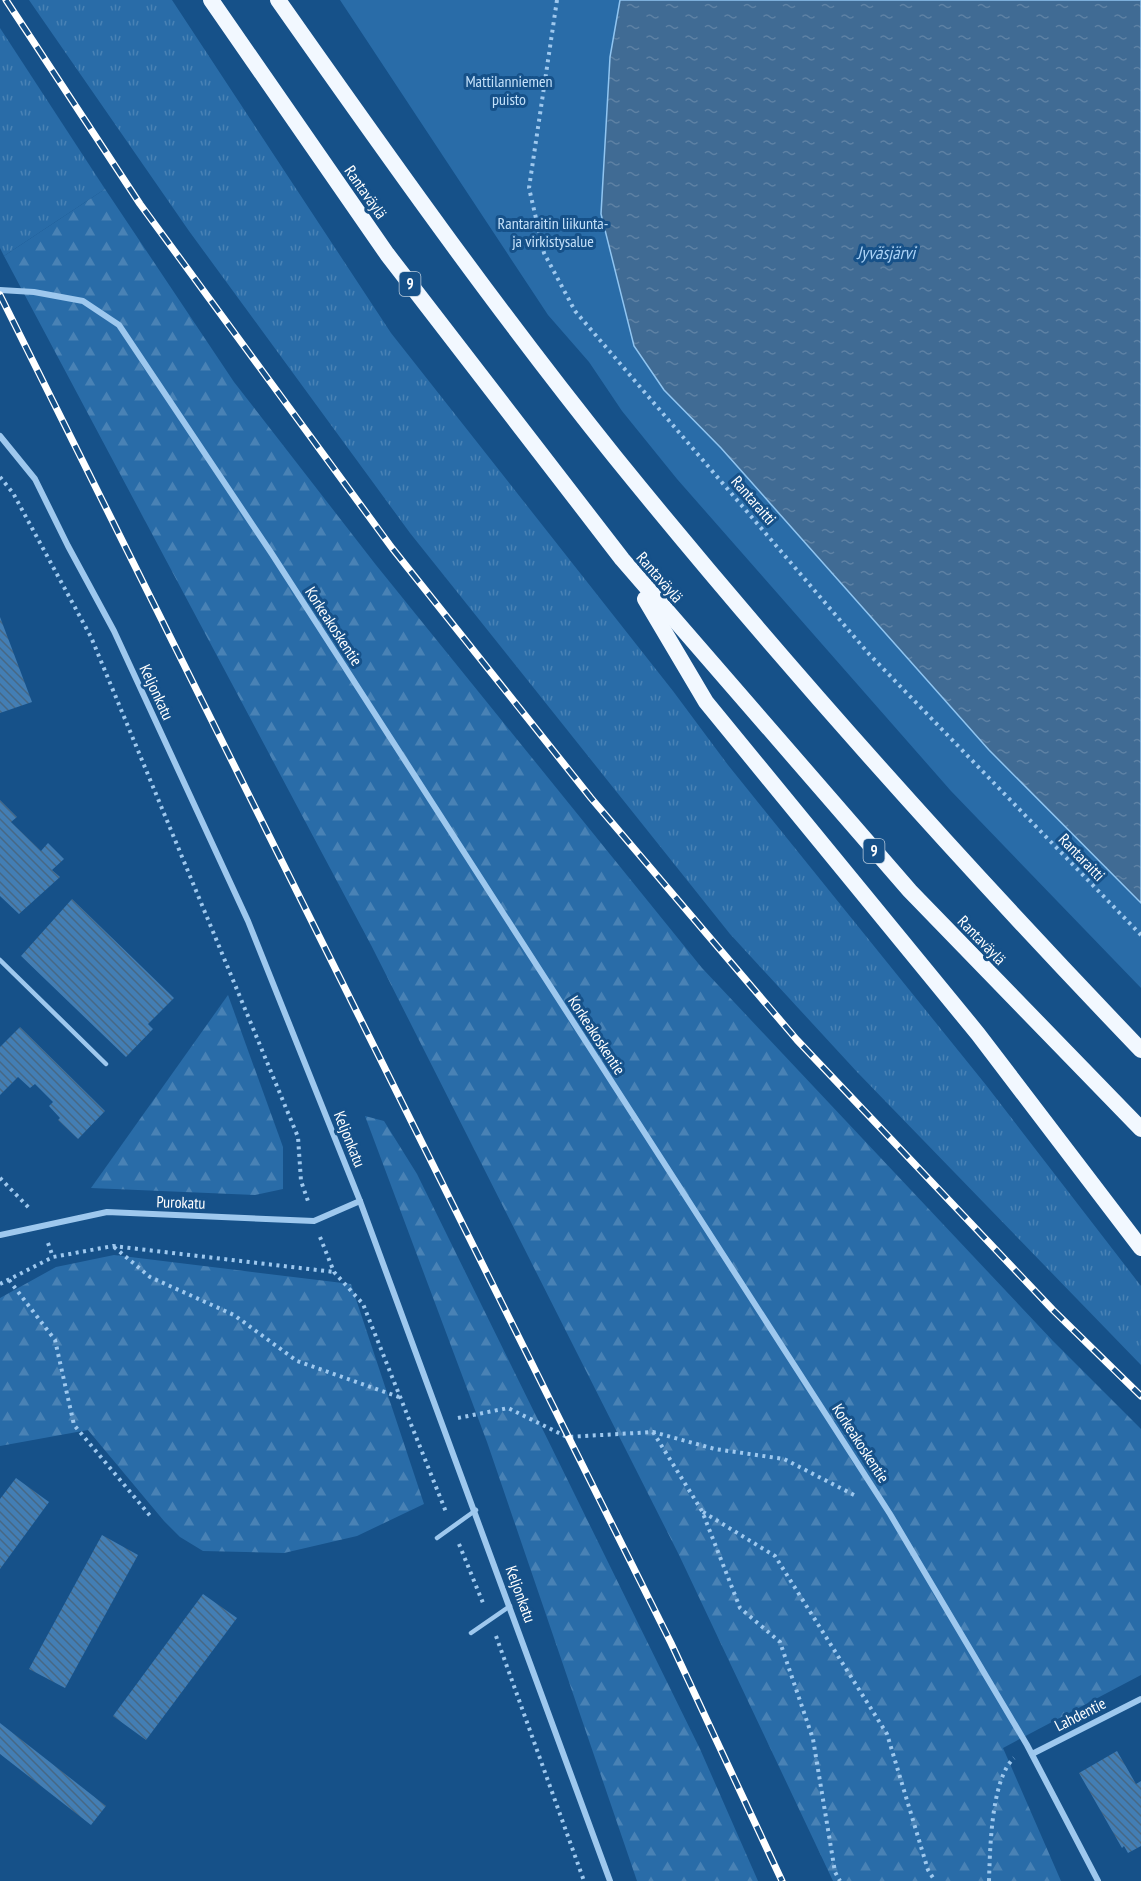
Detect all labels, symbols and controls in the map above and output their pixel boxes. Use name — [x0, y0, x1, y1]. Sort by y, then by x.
park label: Mattilanniemen puisto — [465, 71, 553, 109]
street label: Rantaväylä — [340, 161, 392, 223]
park label: Rantaraitin liikunta- ja virkistysalue — [498, 213, 608, 251]
water label: Jyväsjärvi — [856, 241, 917, 264]
road number: 9 — [400, 272, 420, 296]
street label: Rantaraitti — [727, 471, 781, 529]
street label: Rantaväylä — [633, 548, 687, 606]
street label: Korkeakoskentie — [301, 583, 367, 669]
street label: Keljonkatu — [135, 661, 179, 723]
street label: Rantaraitti — [1055, 829, 1109, 885]
road number: 9 — [864, 839, 884, 863]
street label: Rantaväylä — [954, 911, 1010, 969]
street label: Korkeakoskentie — [564, 992, 630, 1078]
street label: Keljonkatu — [330, 1108, 370, 1170]
street label: Purokatu — [156, 1191, 206, 1213]
street label: Korkeakoskentie — [828, 1400, 894, 1486]
street label: Keljonkatu — [502, 1563, 540, 1625]
street label: Lahdentie — [1051, 1693, 1109, 1735]

